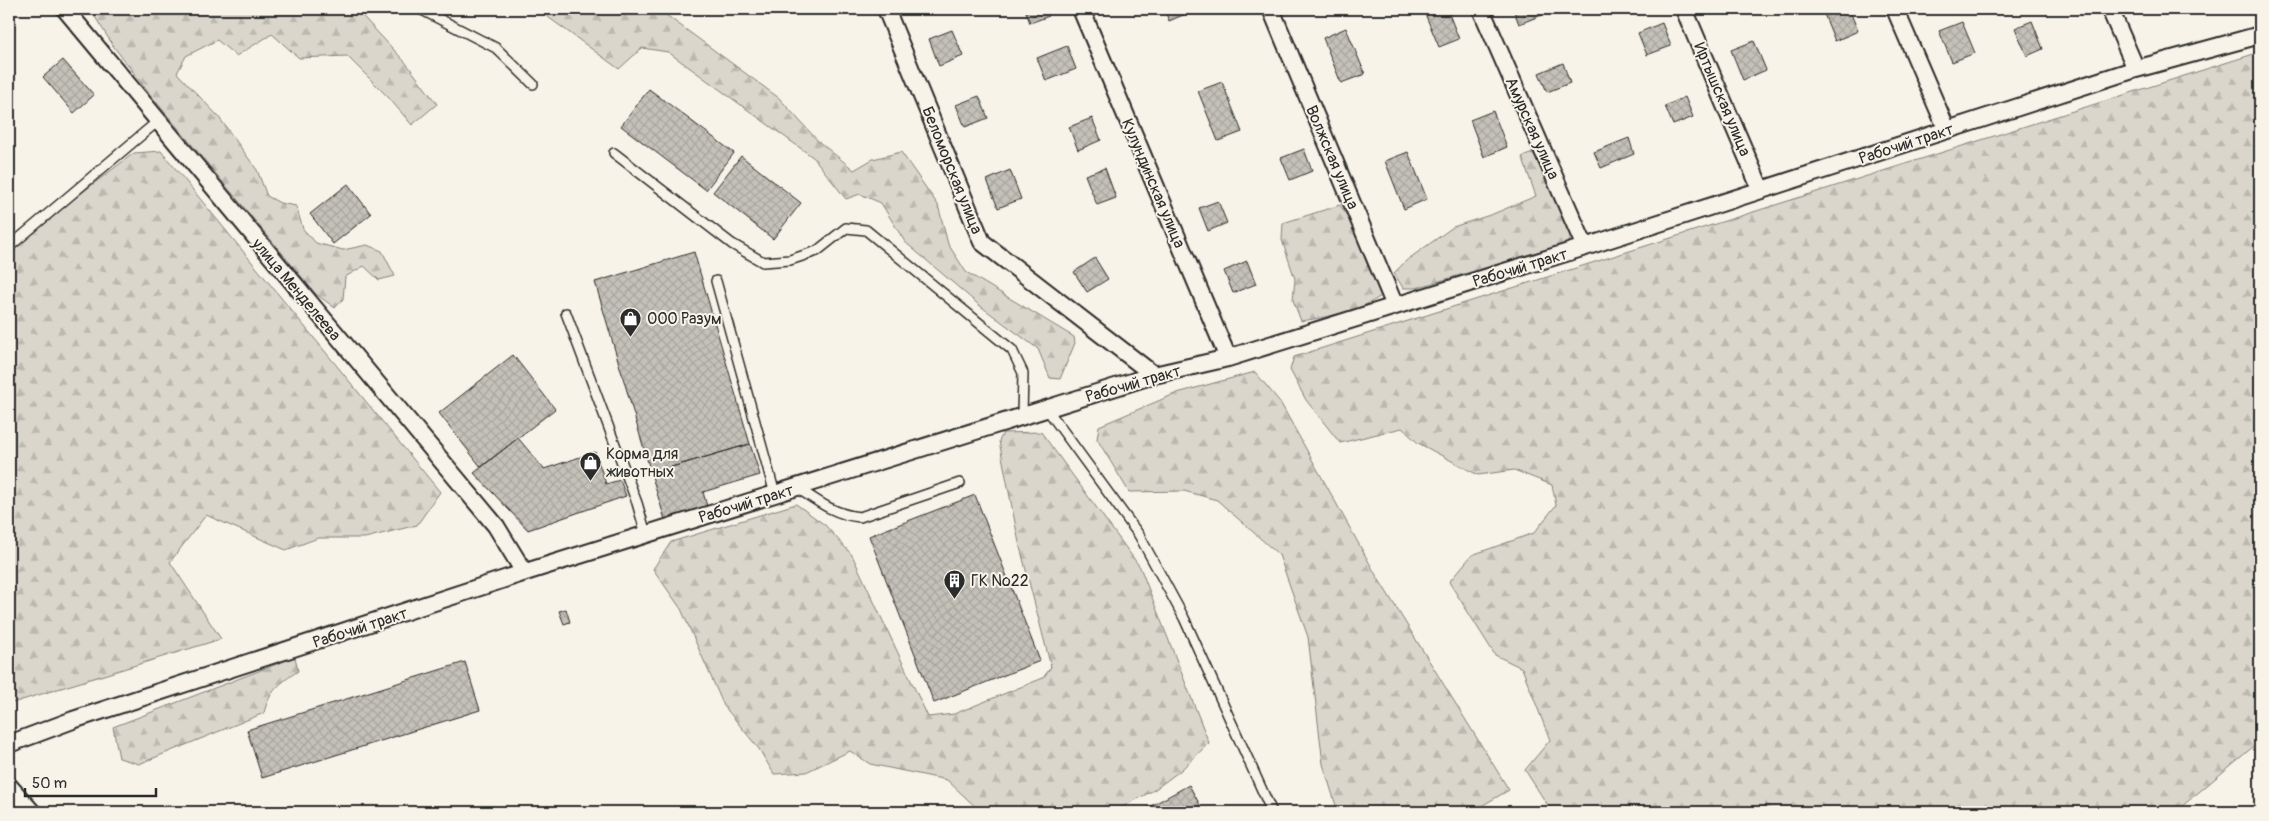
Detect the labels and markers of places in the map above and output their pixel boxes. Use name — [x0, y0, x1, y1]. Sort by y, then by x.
shop icon: ООО Разум — [619, 306, 643, 337]
place label: ООО Разум — [647, 309, 721, 329]
place label: Корма для животных — [606, 444, 678, 482]
shop icon: Корма для животных — [578, 450, 602, 481]
building icon: ГК №22 — [943, 568, 967, 599]
place label: ГК №22 — [971, 571, 1029, 591]

